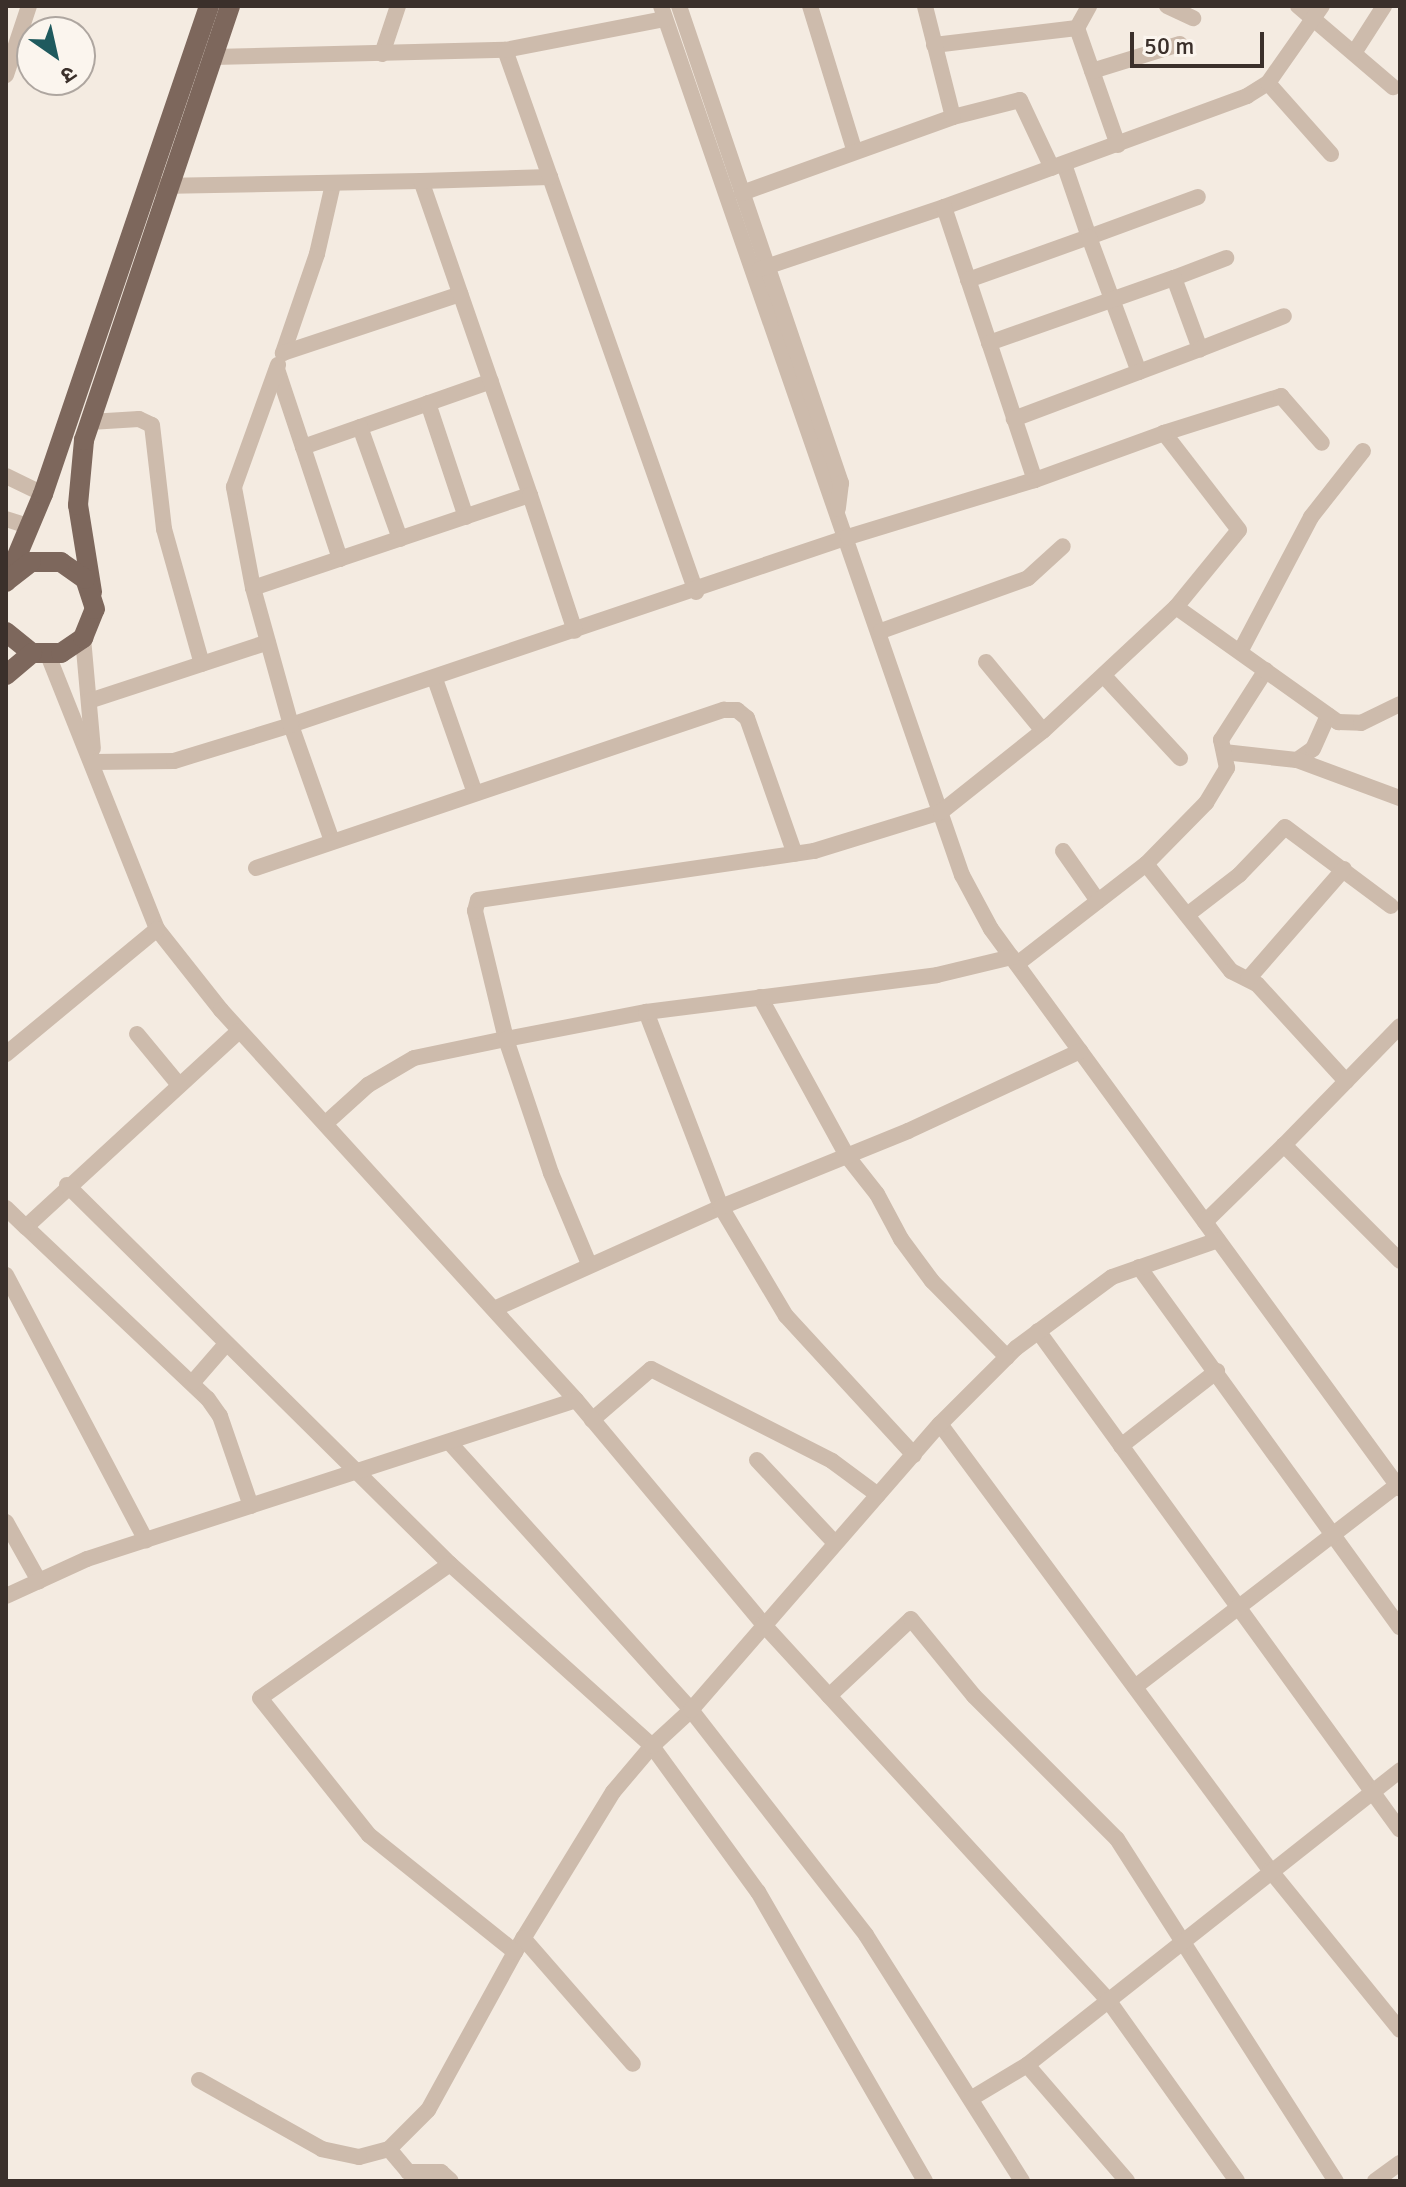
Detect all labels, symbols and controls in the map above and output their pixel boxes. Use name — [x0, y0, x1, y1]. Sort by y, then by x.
north arrow — [16, 16, 96, 96]
scale bar — [1134, 16, 1268, 66]
text: 50 m — [1144, 31, 1194, 61]
text: उ — [56, 60, 81, 89]

